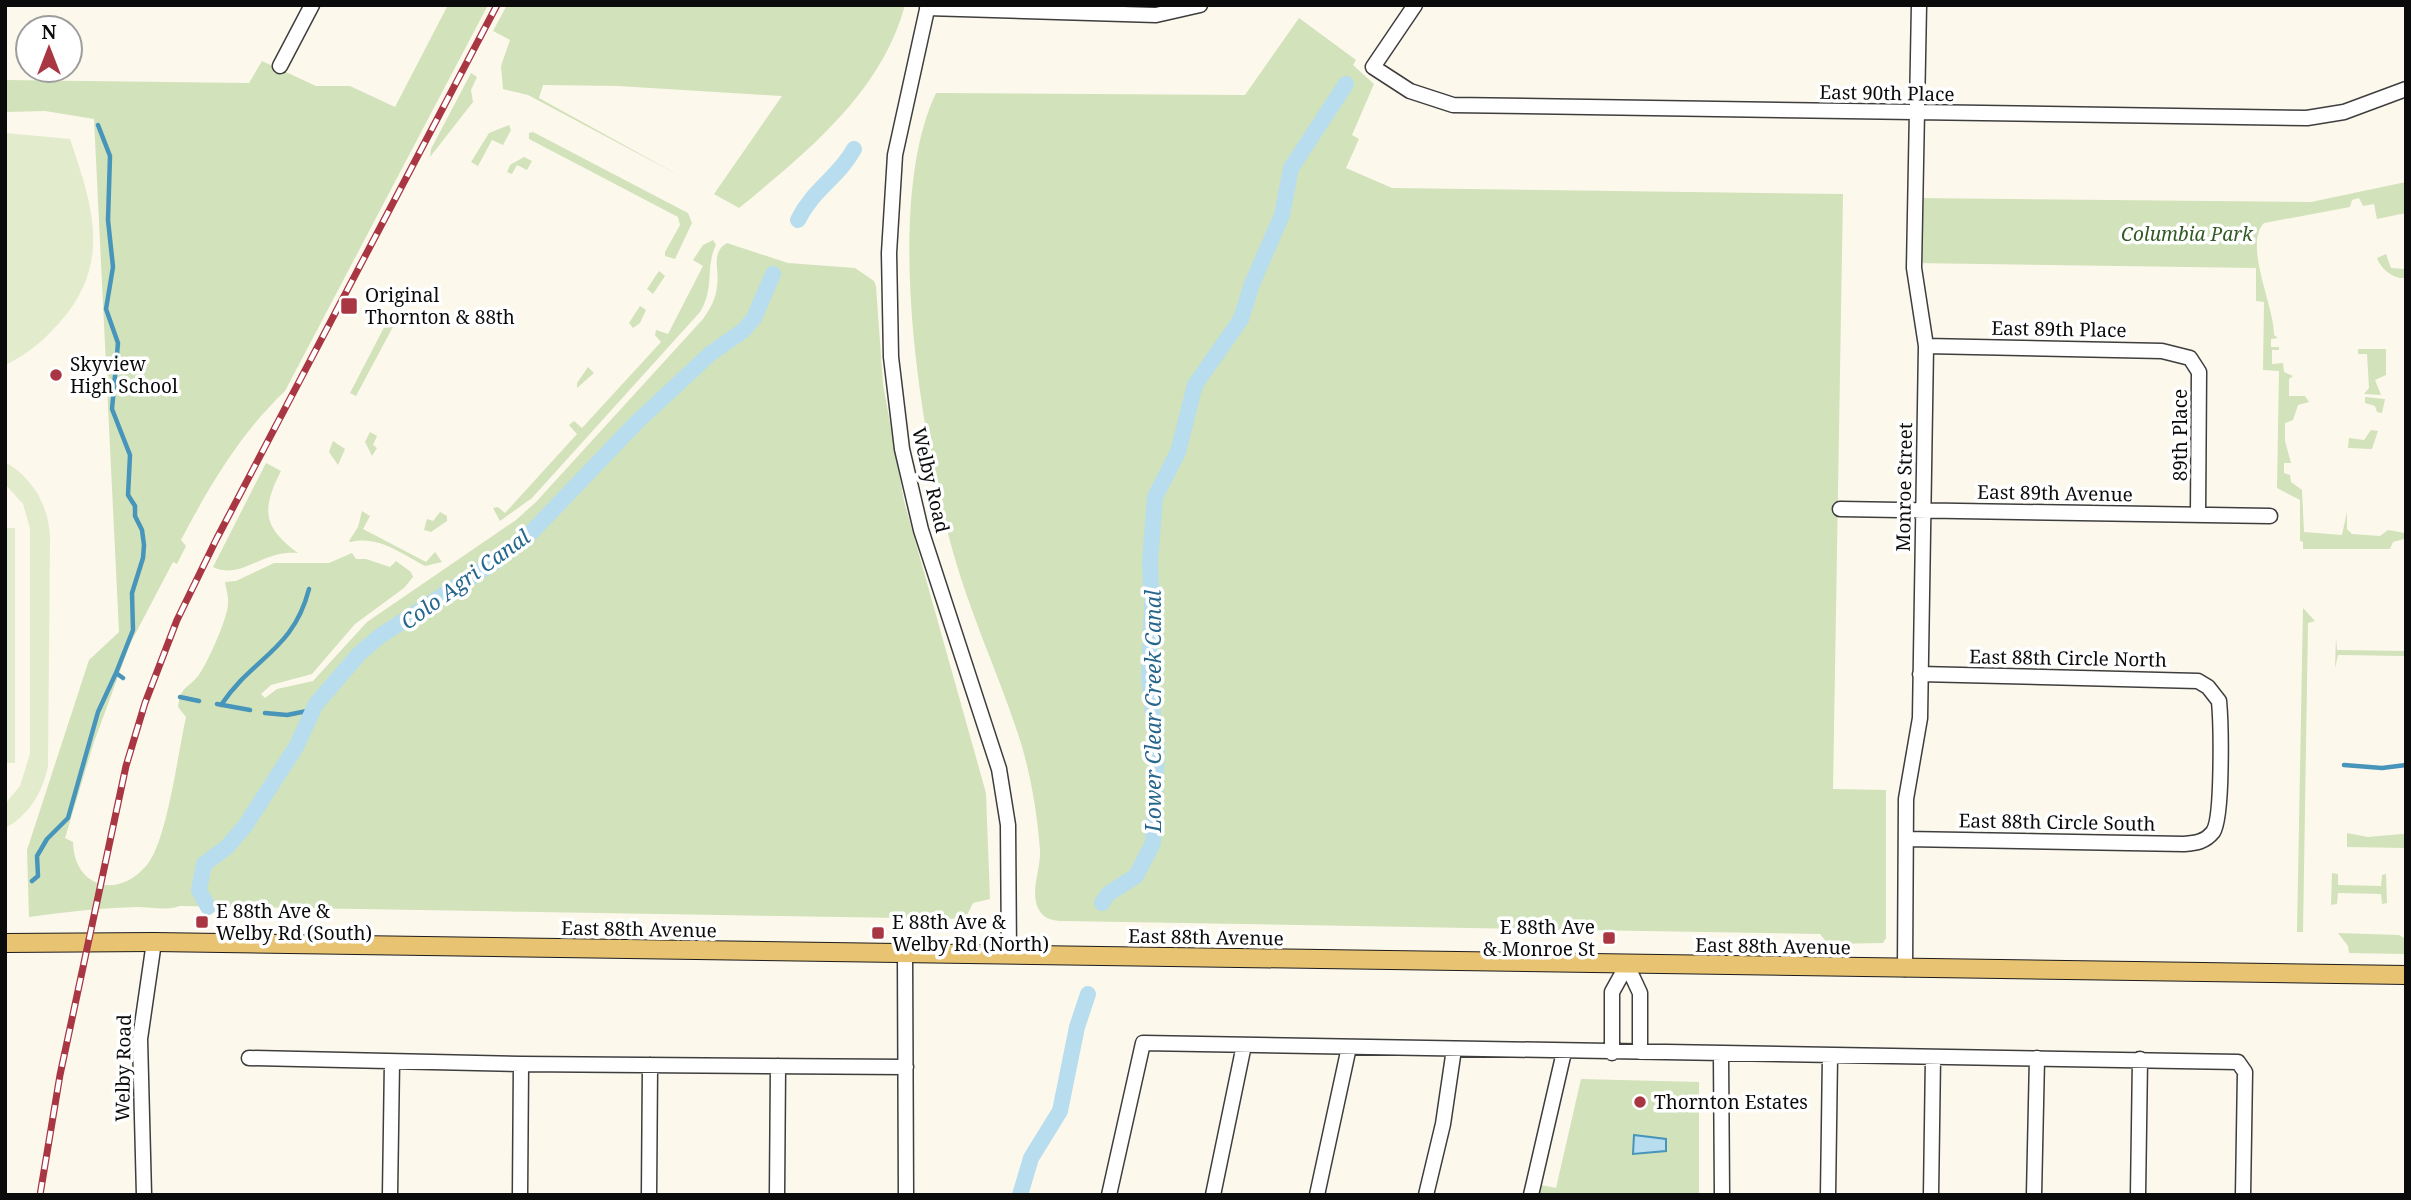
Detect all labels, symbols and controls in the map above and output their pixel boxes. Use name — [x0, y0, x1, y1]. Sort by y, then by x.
north arrow — [14, 14, 84, 84]
text: N — [42, 19, 57, 45]
street label: East 90th Place — [1819, 79, 1955, 107]
park label: Columbia Park — [2121, 221, 2254, 247]
place label: Original Thornton & 88th — [365, 282, 515, 330]
marker: Original Thornton & 88th — [339, 296, 359, 316]
street label: East 89th Place — [1991, 315, 2127, 343]
place label: Skyview High School — [70, 351, 178, 399]
marker: Skyview High School — [48, 367, 64, 383]
street label: 89th Place — [2167, 389, 2193, 481]
street label: Monroe Street — [1890, 422, 1918, 552]
street label: Welby Road — [906, 425, 956, 536]
street label: East 89th Avenue — [1977, 479, 2133, 507]
water label: Colo Agri Canal — [395, 522, 536, 635]
water label: Lower Clear Creek Canal — [1139, 589, 1167, 833]
street label: East 88th Circle North — [1969, 643, 2167, 673]
street label: East 88th Circle South — [1958, 807, 2156, 837]
place label: E 88th Ave & Welby Rd (South) — [216, 898, 372, 946]
place label: E 88th Ave & Welby Rd (North) — [892, 909, 1049, 957]
marker: E 88th Ave & Welby Rd (South) — [194, 914, 210, 930]
place label: E 88th Ave & Monroe St — [1483, 914, 1595, 962]
street label: East 88th Avenue — [561, 915, 717, 943]
street label: East 88th Avenue — [1128, 923, 1284, 951]
marker: E 88th Ave & Welby Rd (North) — [870, 925, 886, 941]
marker: E 88th Ave & Monroe St — [1601, 930, 1617, 946]
street label: East 88th Avenue — [1695, 932, 1851, 960]
street label: Welby Road — [109, 1014, 137, 1122]
place label: Thornton Estates — [1654, 1089, 1808, 1115]
marker: Thornton Estates — [1632, 1094, 1648, 1110]

